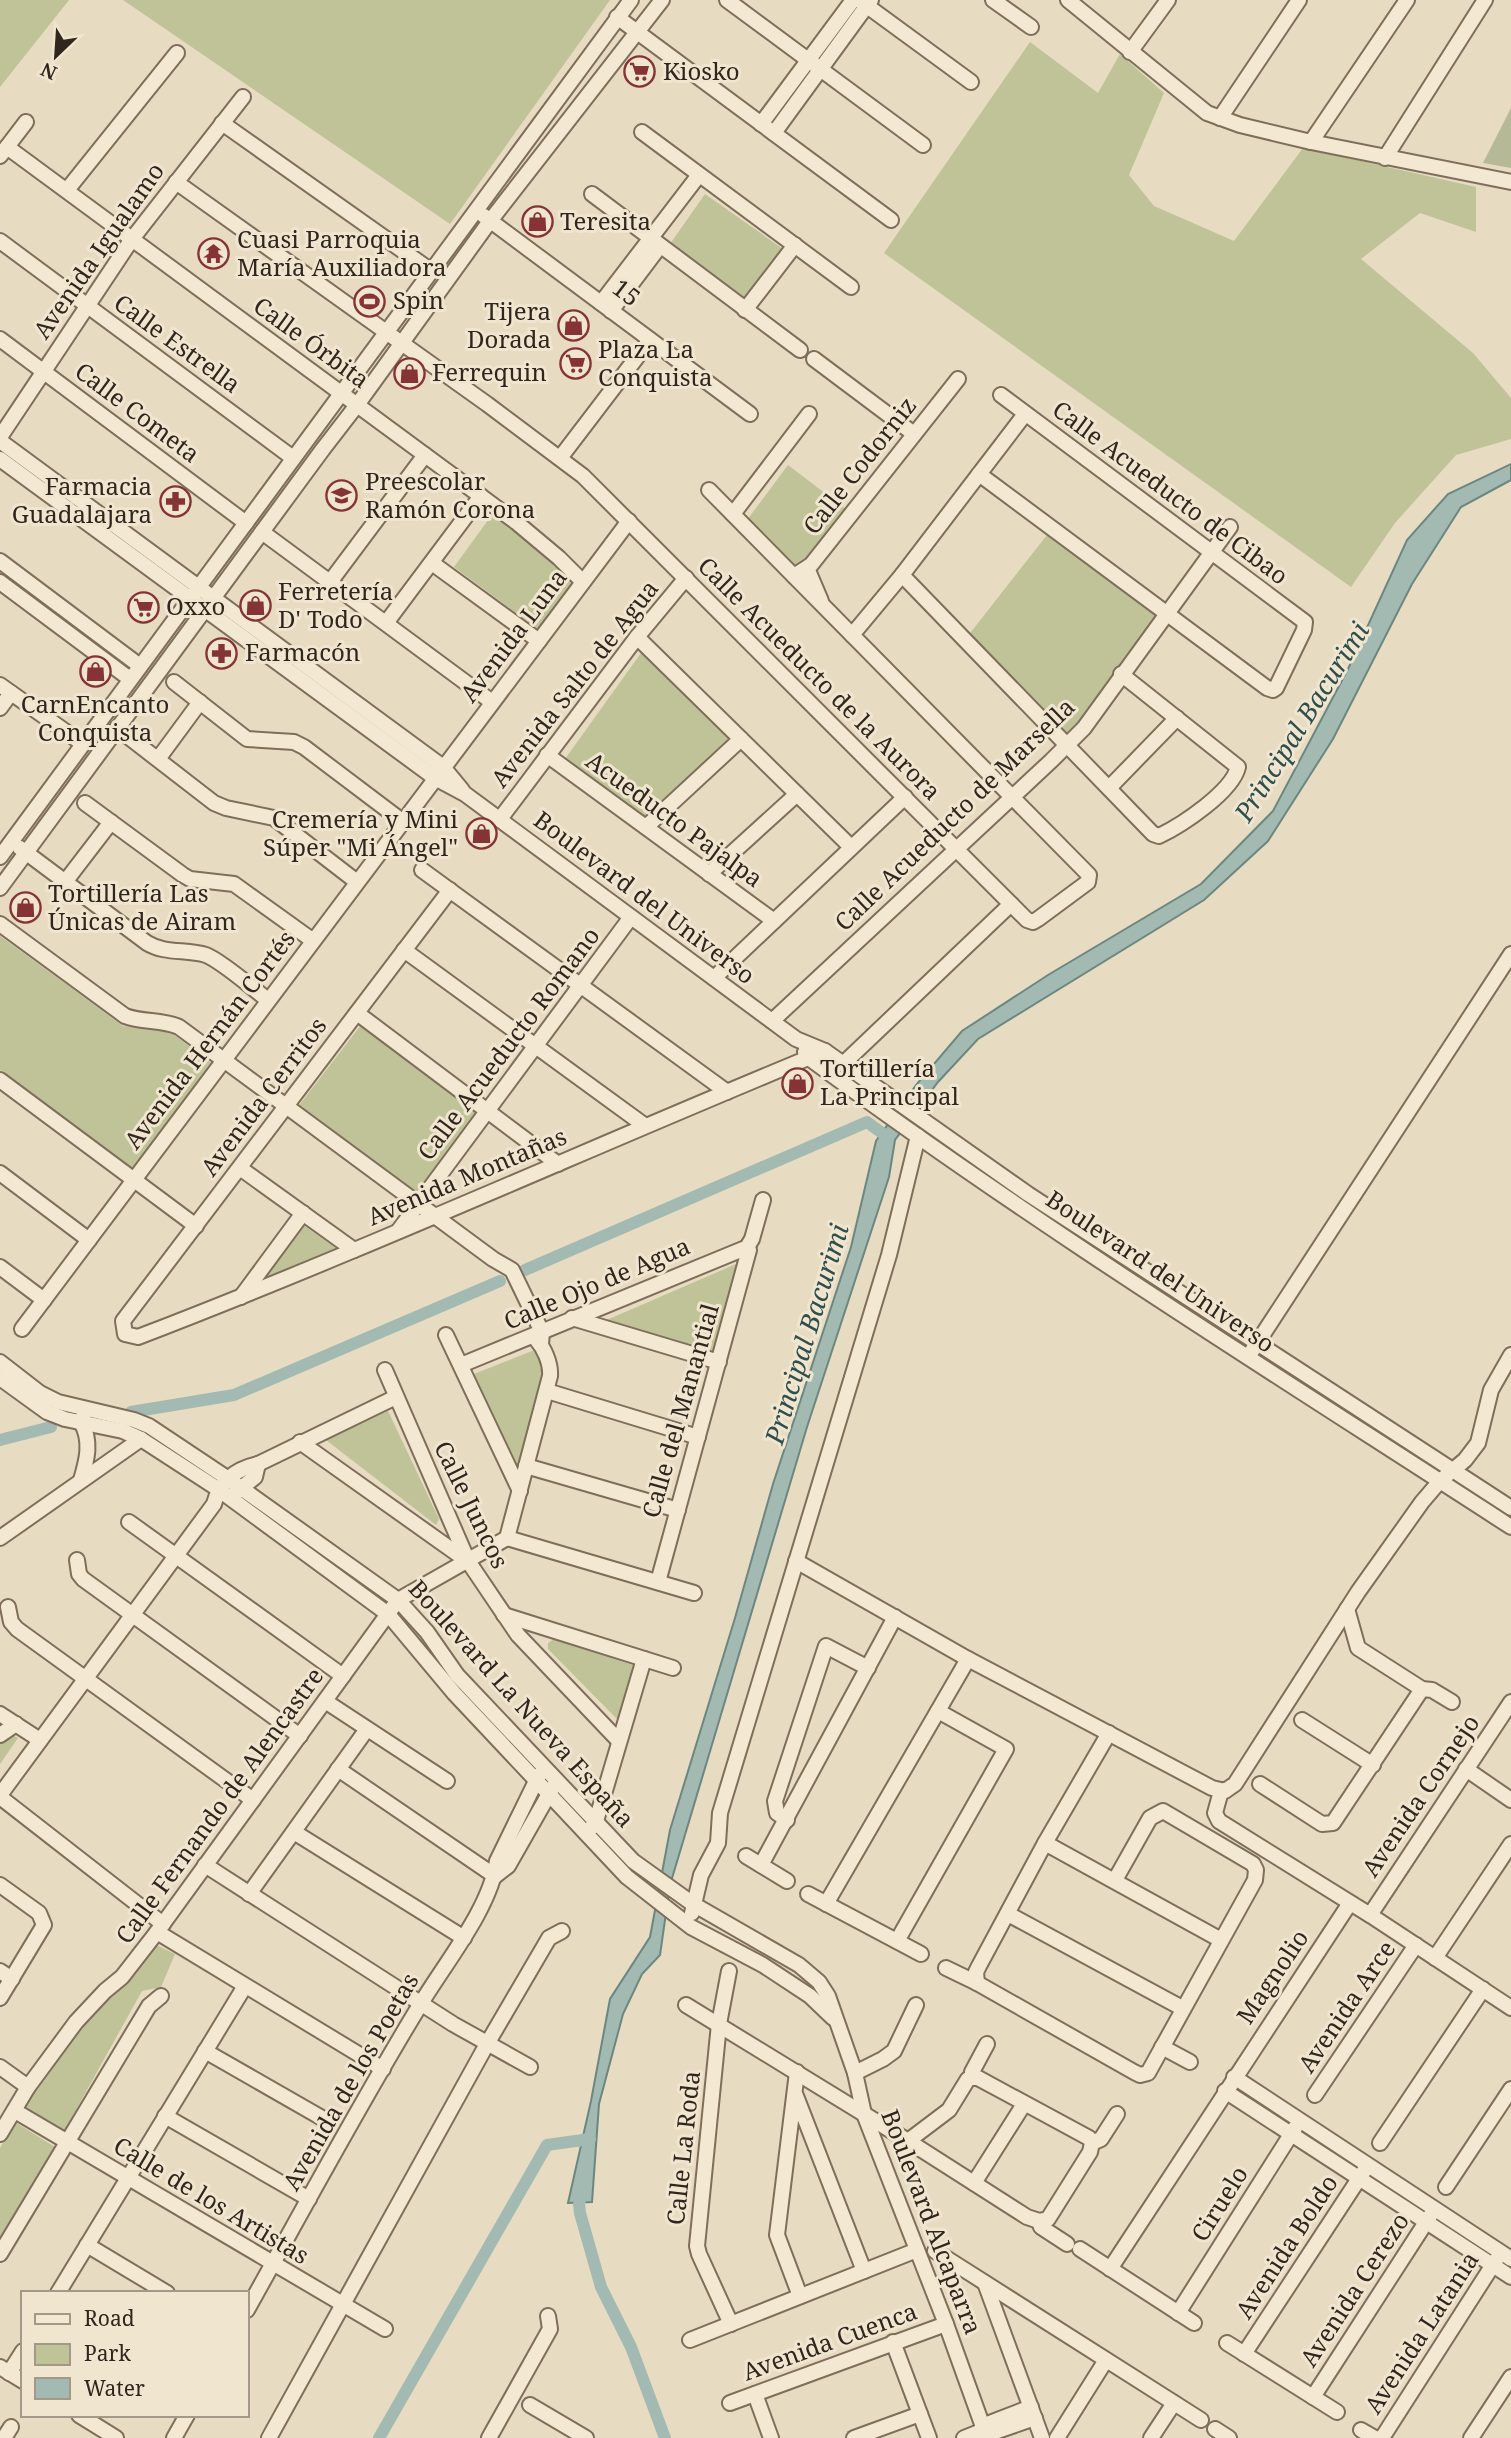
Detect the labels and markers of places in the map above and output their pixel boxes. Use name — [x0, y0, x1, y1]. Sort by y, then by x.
place label: Kiosko — [663, 54, 740, 87]
supermarket icon: Kiosko — [623, 55, 657, 89]
place label: Teresita — [560, 204, 651, 237]
shop icon: Teresita — [520, 205, 554, 239]
place label: Cuasi Parroquia María Auxiliadora — [237, 222, 447, 283]
temple icon: Cuasi Parroquia María Auxiliadora — [197, 237, 231, 271]
place label: Spin — [393, 283, 444, 316]
sports icon: Spin — [353, 284, 387, 318]
place label: Tijera Dorada — [467, 294, 551, 355]
shop icon: Tijera Dorada — [557, 309, 591, 343]
place label: Plaza La Conquista — [598, 332, 713, 393]
supermarket icon: Plaza La Conquista — [558, 347, 592, 381]
place label: Ferrequin — [432, 355, 547, 388]
shop icon: Ferrequin — [392, 356, 426, 390]
place label: Preescolar Ramón Corona — [365, 464, 535, 525]
place label: Farmacia Guadalajara — [12, 469, 152, 530]
school or university icon: Preescolar Ramón Corona — [325, 479, 359, 513]
pharmacy icon: Farmacia Guadalajara — [158, 484, 192, 518]
place label: Ferretería D' Todo — [278, 574, 393, 635]
place label: Oxxo — [166, 589, 225, 622]
shop icon: Ferretería D' Todo — [238, 589, 272, 623]
supermarket icon: Oxxo — [126, 590, 160, 624]
place label: Farmacón — [245, 635, 360, 668]
pharmacy icon: Farmacón — [205, 636, 239, 670]
shop icon: CarnEncanto Conquista — [78, 654, 112, 688]
place label: CarnEncanto Conquista — [21, 687, 169, 748]
place label: Cremería y Mini Súper "Mi Ángel" — [263, 802, 458, 863]
shop icon: Cremería y Mini Súper "Mi Ángel" — [464, 817, 498, 851]
place label: Tortillería Las Únicas de Airam — [48, 876, 237, 937]
shop icon: Tortillería Las Únicas de Airam — [8, 891, 42, 925]
place label: Tortillería La Principal — [820, 1051, 959, 1112]
shop icon: Tortillería La Principal — [780, 1066, 814, 1100]

